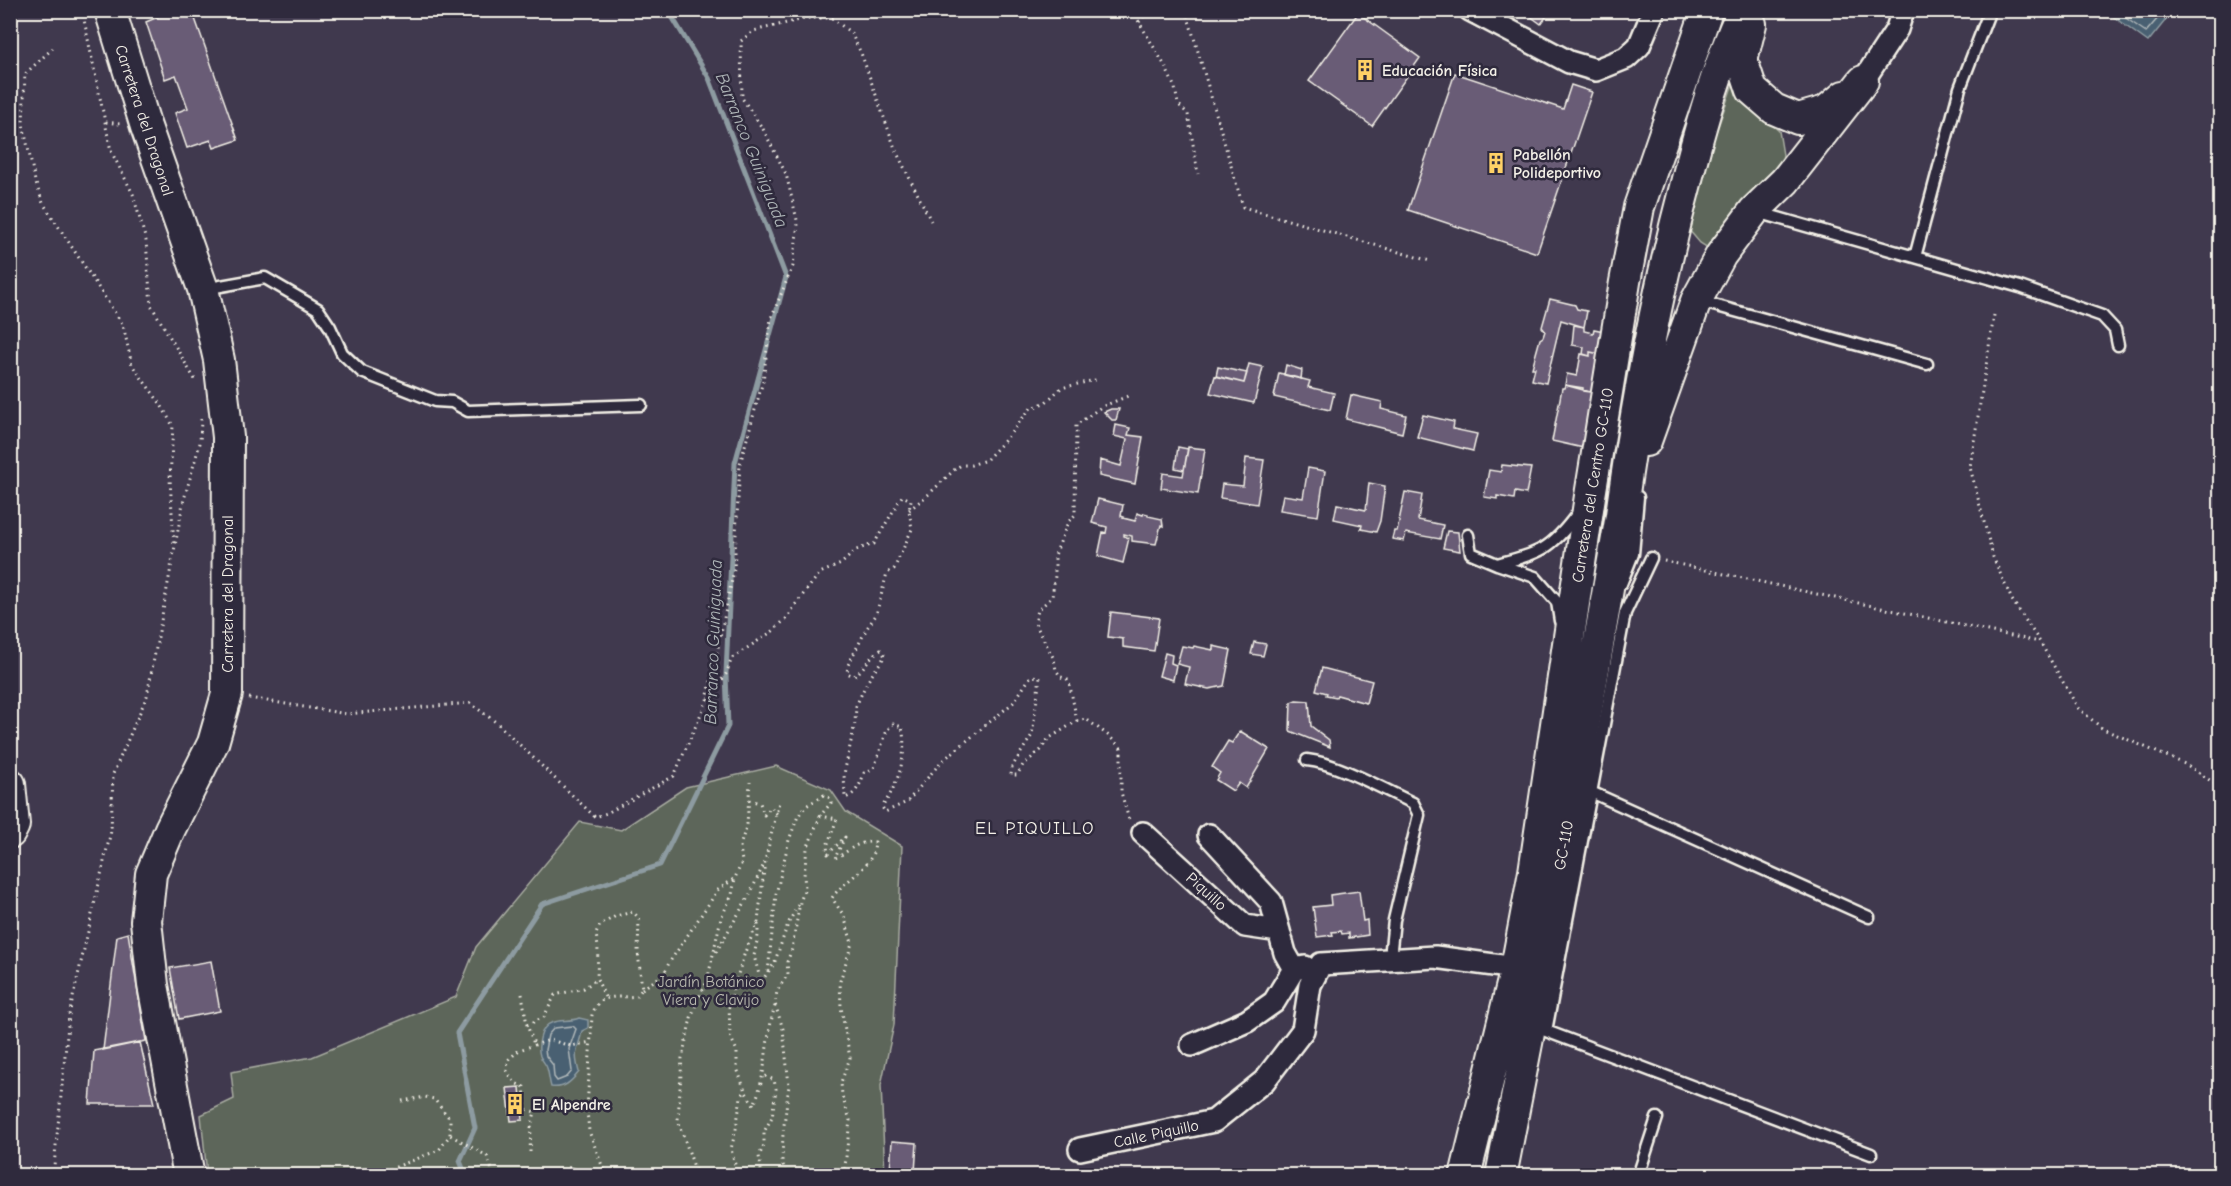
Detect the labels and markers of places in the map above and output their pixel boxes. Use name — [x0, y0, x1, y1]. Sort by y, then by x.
building icon: Educación Física — [1353, 58, 1377, 82]
place label: Educación Física — [1382, 62, 1497, 80]
place label: Pabellón Polideportivo — [1513, 146, 1601, 182]
building icon: Pabellón Polideportivo — [1484, 151, 1508, 175]
building icon: El Alpendre — [503, 1092, 527, 1116]
place label: El Alpendre — [532, 1096, 611, 1114]

